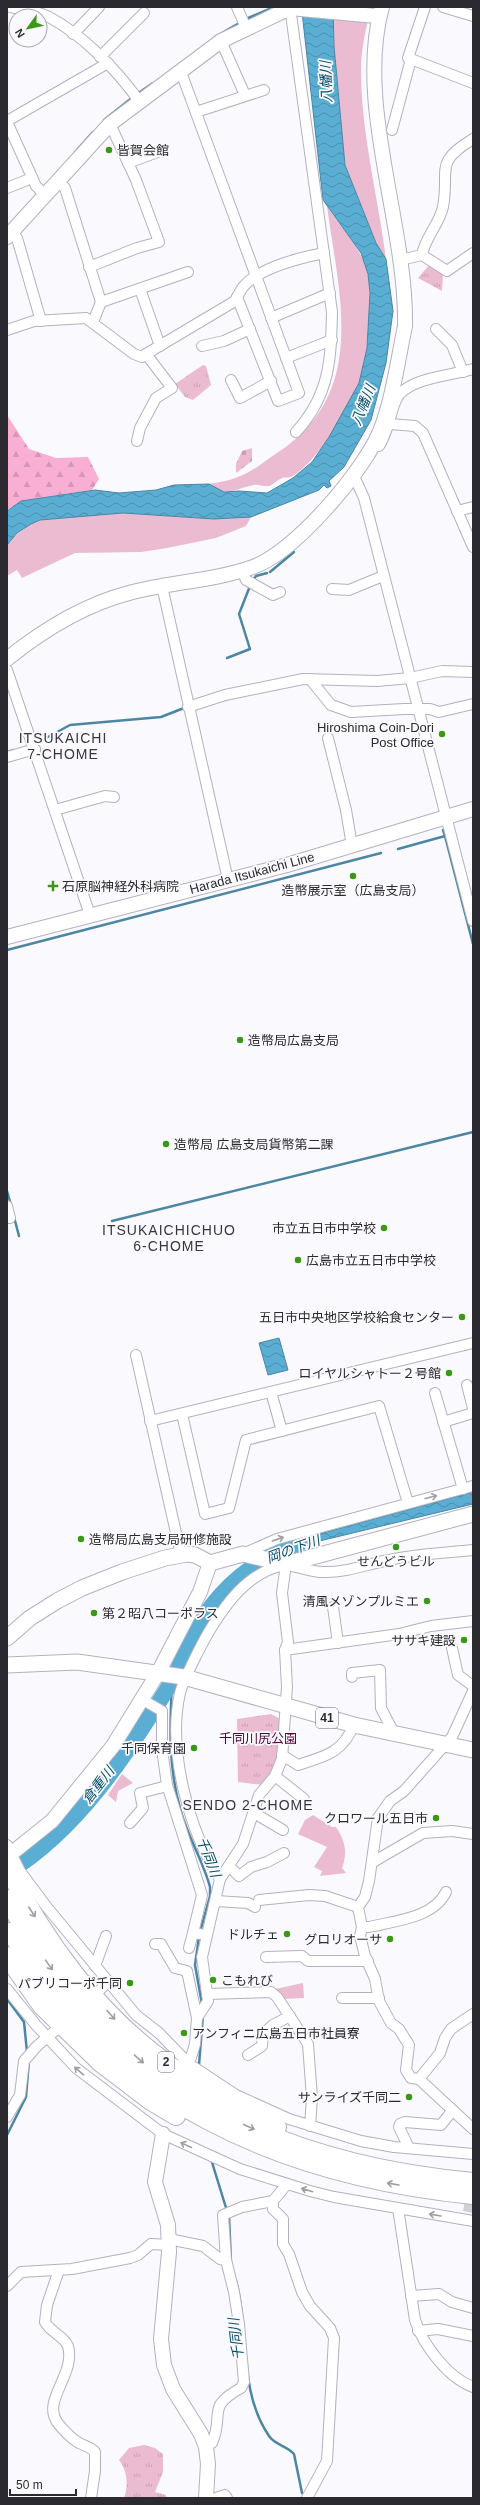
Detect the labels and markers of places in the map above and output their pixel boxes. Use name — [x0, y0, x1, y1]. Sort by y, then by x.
place label: 皆賀会館 — [117, 143, 169, 158]
marker: 皆賀会館 — [104, 145, 114, 155]
place label: Hiroshima Coin-Dori Post Office — [317, 720, 434, 750]
marker: Hiroshima Coin-Dori Post Office — [437, 729, 447, 739]
marker: 造幣展示室（広島支局） — [348, 871, 358, 881]
place label: 石原脳神経外科病院 — [62, 879, 179, 894]
marker: 石原脳神経外科病院 — [47, 880, 59, 892]
place label: 造幣展示室（広島支局） — [281, 883, 425, 898]
place label: 造幣局広島支局 — [248, 1033, 339, 1048]
marker: 造幣局広島支局 — [235, 1035, 245, 1045]
place label: 造幣局 広島支局貨幣第二課 — [174, 1137, 334, 1152]
marker: 造幣局 広島支局貨幣第二課 — [161, 1139, 171, 1149]
place label: 市立五日市中学校 — [272, 1221, 376, 1236]
marker: 市立五日市中学校 — [379, 1223, 389, 1233]
place label: 広島市立五日市中学校 — [306, 1253, 436, 1268]
marker: 広島市立五日市中学校 — [293, 1255, 303, 1265]
place label: 五日市中央地区学校給食センター — [259, 1310, 454, 1325]
marker: 五日市中央地区学校給食センター — [457, 1312, 467, 1322]
place label: ロイヤルシャトー２号館 — [298, 1366, 441, 1381]
marker: ロイヤルシャトー２号館 — [444, 1368, 454, 1378]
place label: 造幣局広島支局研修施設 — [89, 1532, 232, 1547]
marker: 造幣局広島支局研修施設 — [76, 1534, 86, 1544]
marker: せんどうビル — [391, 1542, 401, 1552]
place label: せんどうビル — [357, 1554, 435, 1569]
place label: 清風メゾンプルミエ — [302, 1594, 419, 1609]
marker: 清風メゾンプルミエ — [422, 1596, 432, 1606]
place label: 第２昭八コーポラス — [102, 1606, 219, 1621]
marker: 第２昭八コーポラス — [89, 1608, 99, 1618]
place label: ササキ建設 — [391, 1633, 456, 1648]
marker: ササキ建設 — [459, 1635, 469, 1645]
place label: 千同保育園 — [121, 1741, 186, 1756]
marker: 千同保育園 — [189, 1743, 199, 1753]
place label: クロワール五日市 — [324, 1811, 428, 1826]
marker: クロワール五日市 — [431, 1813, 441, 1823]
place label: ドルチェ — [227, 1927, 279, 1942]
marker: ドルチェ — [282, 1929, 292, 1939]
place label: グロリオーサ — [304, 1932, 382, 1947]
marker: グロリオーサ — [385, 1934, 395, 1944]
place label: こもれび — [221, 1973, 273, 1988]
marker: こもれび — [208, 1975, 218, 1985]
place label: パブリコーポ千同 — [18, 1976, 122, 1991]
marker: パブリコーポ千同 — [125, 1978, 135, 1988]
place label: アンフィニ広島五日市社員寮 — [192, 2026, 360, 2041]
marker: アンフィニ広島五日市社員寮 — [179, 2028, 189, 2038]
place label: サンライズ千同二 — [297, 2090, 401, 2105]
marker: サンライズ千同二 — [404, 2092, 414, 2102]

